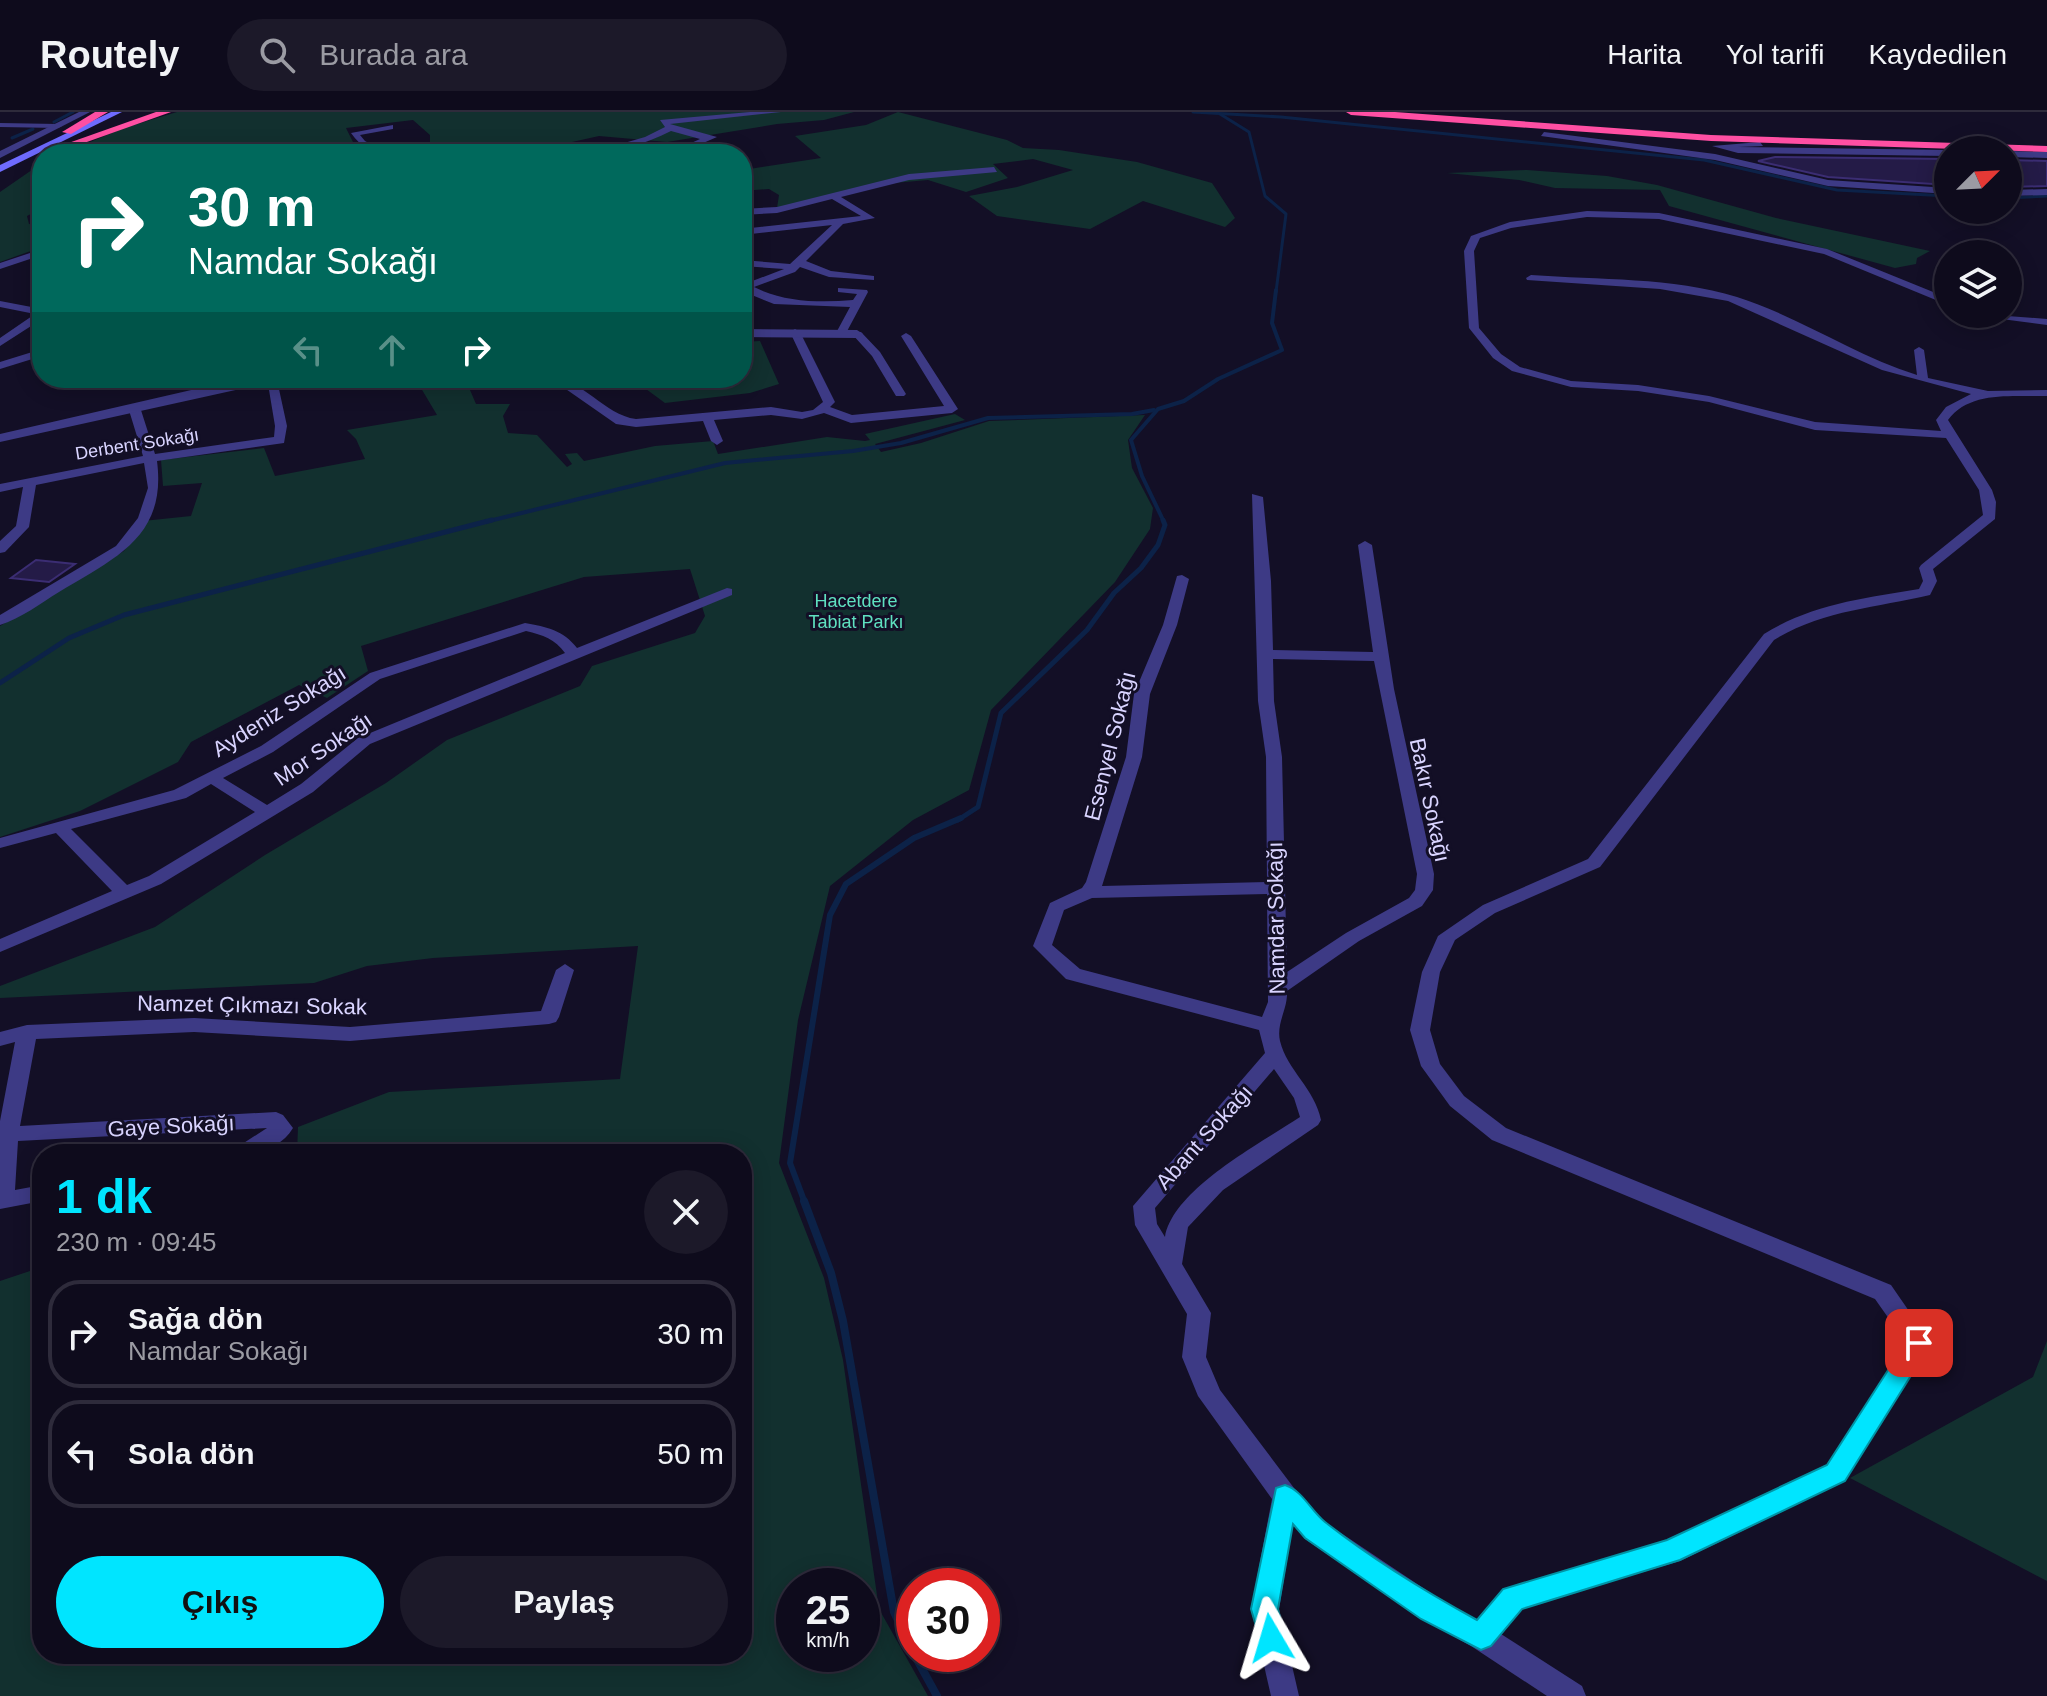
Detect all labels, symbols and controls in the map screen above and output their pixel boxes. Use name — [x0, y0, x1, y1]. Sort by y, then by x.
search box — [227, 19, 787, 91]
icon: search — [255, 33, 299, 77]
text: Routely — [40, 34, 179, 76]
text: Burada ara — [319, 38, 468, 71]
text: Harita — [1607, 39, 1682, 70]
text: Yol tarifi — [1726, 39, 1824, 70]
text: Kaydedilen — [1868, 39, 2007, 70]
north arrow — [1934, 136, 2022, 224]
map controls — [1934, 136, 2022, 328]
text: 30 m — [188, 175, 316, 238]
icon: right — [56, 176, 160, 280]
button: layers — [1934, 240, 2022, 328]
text: Namdar Sokağı — [188, 241, 438, 282]
icon: left — [286, 328, 330, 372]
icon: ahead — [370, 328, 414, 372]
icon: right — [454, 328, 498, 372]
street label: Derbent Sokağı — [74, 424, 200, 464]
park label: Hacetdere Tabiat Parkı — [808, 591, 904, 632]
street label: Aydeniz Sokağı — [208, 660, 350, 762]
street label: Esenyel Sokağı — [1079, 669, 1141, 823]
street label: Mor Sokağı — [269, 707, 377, 791]
street label: Bakır Sokağı — [1405, 736, 1455, 864]
street label: Namdar Sokağı — [1262, 841, 1290, 995]
street label: Namzet Çıkmazı Sokak — [137, 990, 368, 1020]
street label: Abant Sokağı — [1151, 1080, 1257, 1194]
street label: Gaye Sokağı — [107, 1110, 235, 1142]
text: 1 dk — [56, 1170, 152, 1223]
button: close — [644, 1170, 728, 1254]
text: 230 m · 09:45 — [56, 1227, 216, 1257]
text: Sağa dön — [128, 1302, 263, 1335]
pin — [1885, 1309, 1953, 1377]
icon: right — [60, 1312, 104, 1356]
text: 30 m — [657, 1317, 724, 1350]
icon: arrive — [1897, 1321, 1941, 1365]
text: Namdar Sokağı — [128, 1336, 309, 1366]
icon: left — [60, 1432, 104, 1476]
text: Sola dön — [128, 1437, 255, 1470]
text: 50 m — [657, 1437, 724, 1470]
button: Çıkış — [56, 1556, 384, 1648]
button: Paylaş — [400, 1556, 728, 1648]
speed limit sign: 30 — [896, 1568, 1000, 1672]
text: 25 — [806, 1588, 850, 1632]
position arrow — [1229, 1596, 1313, 1680]
text: km/h — [806, 1629, 850, 1651]

